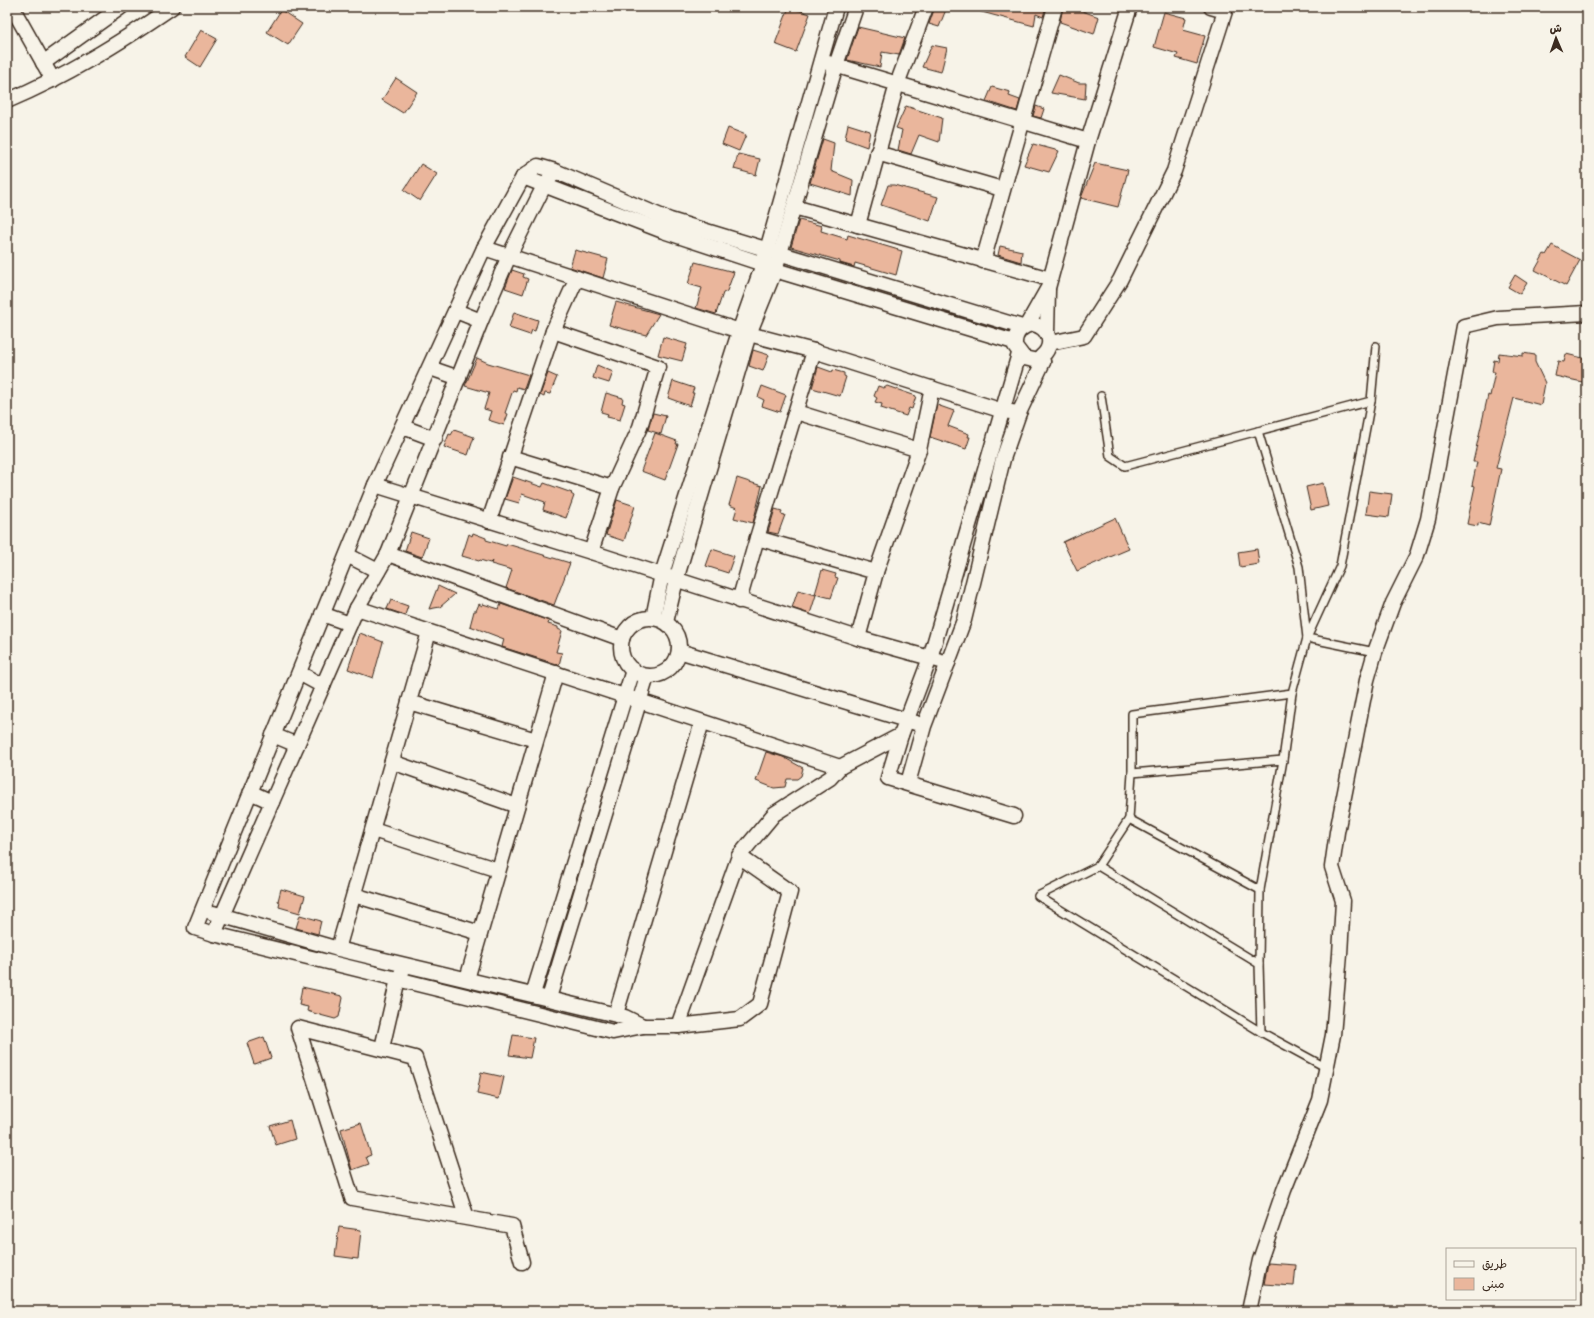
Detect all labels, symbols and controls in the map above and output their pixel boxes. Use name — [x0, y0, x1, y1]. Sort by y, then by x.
north arrow — [1536, 18, 1576, 58]
text: ش — [1549, 21, 1562, 36]
legend — [1446, 1248, 1576, 1300]
text: طريق — [1482, 1256, 1507, 1273]
text: مبنى — [1482, 1276, 1505, 1293]

